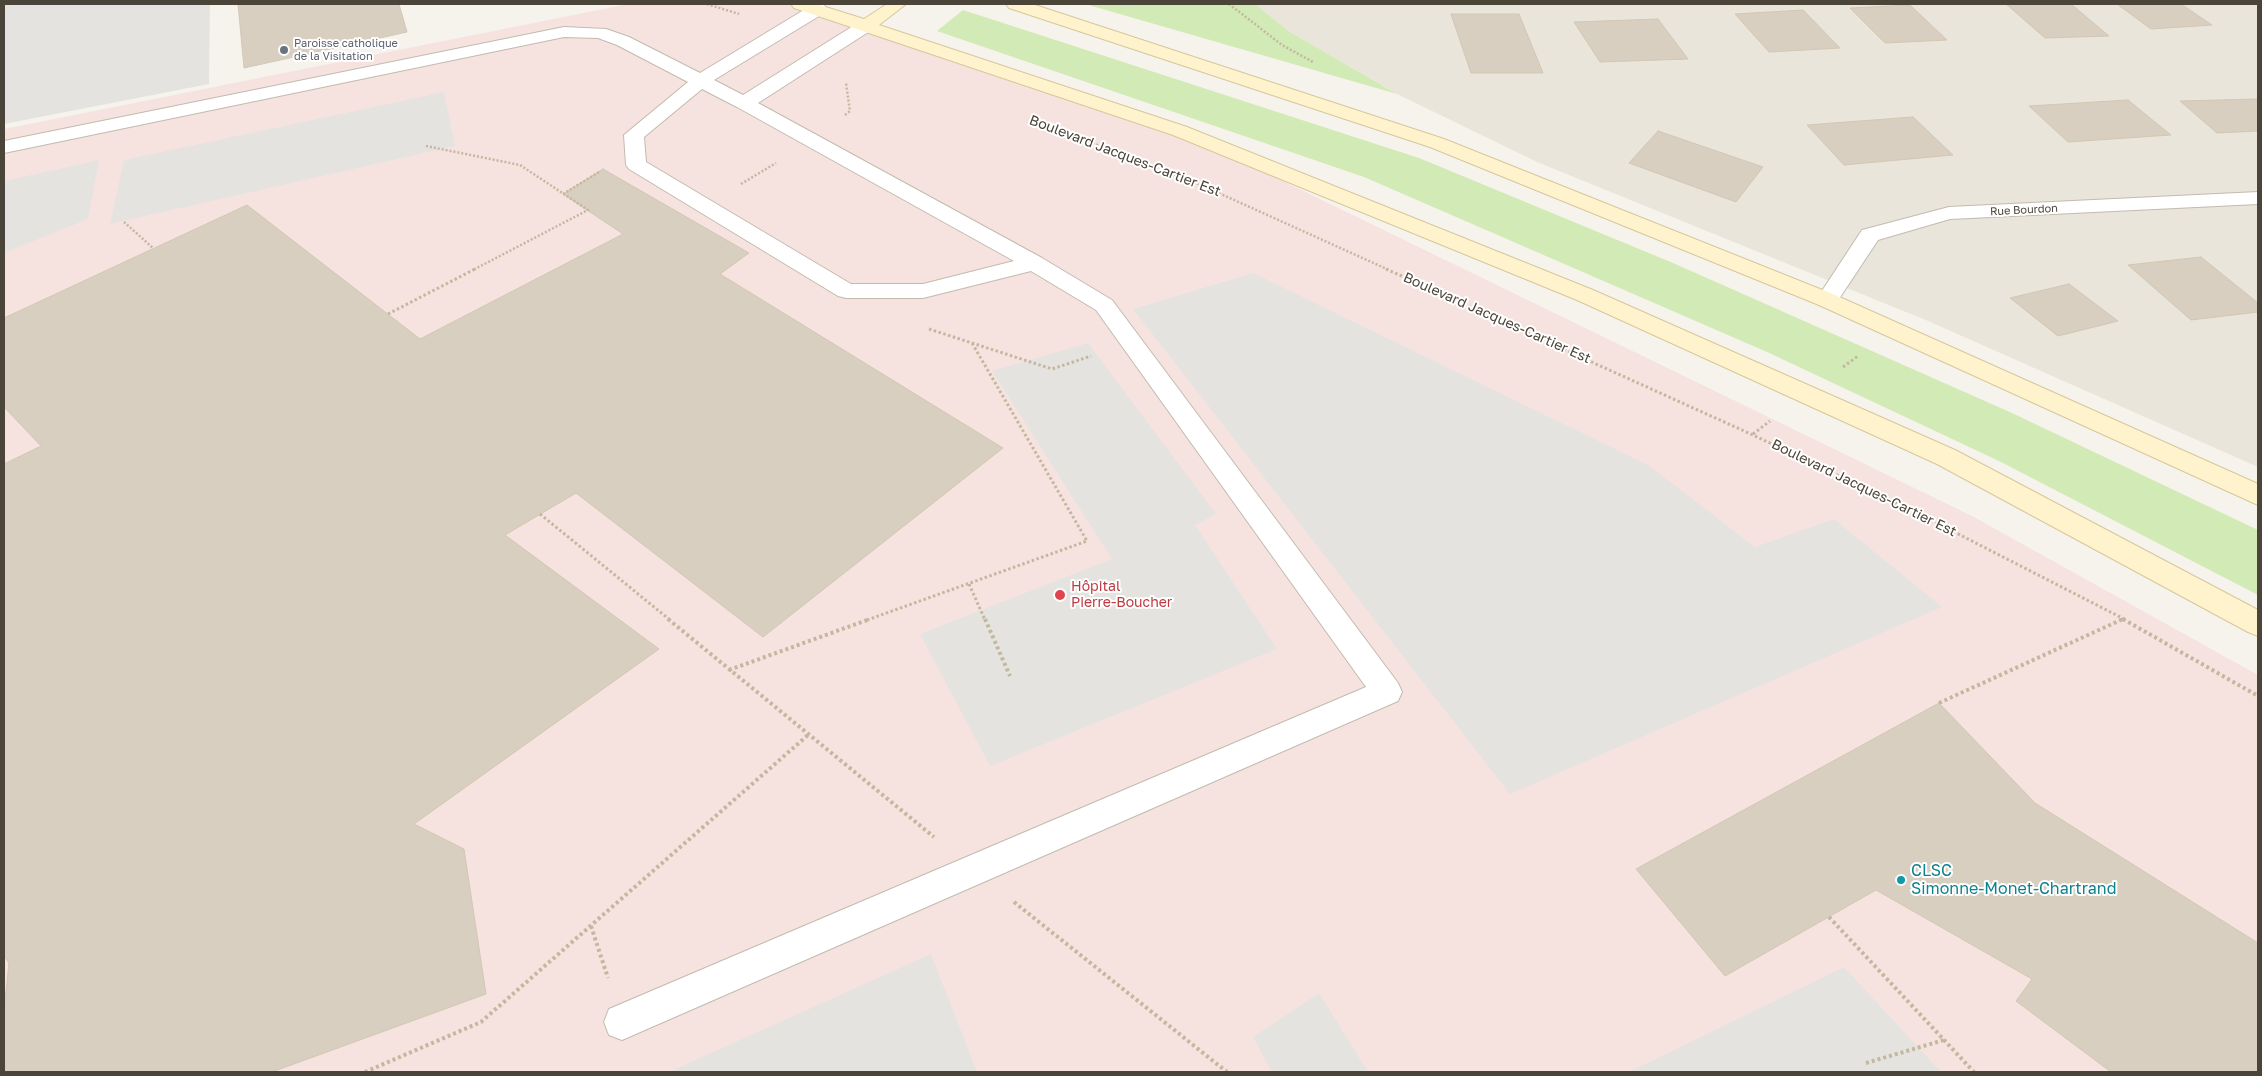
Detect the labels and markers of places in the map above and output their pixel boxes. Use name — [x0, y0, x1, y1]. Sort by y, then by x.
place label: Paroisse catholique de la Visitation — [294, 37, 398, 63]
marker: Paroisse catholique de la Visitation — [278, 44, 290, 56]
place label: Hôpital Pierre-Boucher — [1071, 579, 1172, 612]
marker: Hôpital Pierre-Boucher — [1053, 588, 1067, 602]
place label: CLSC Simonne-Monet-Chartrand — [1911, 861, 2116, 899]
marker: CLSC Simonne-Monet-Chartrand — [1895, 874, 1907, 886]

